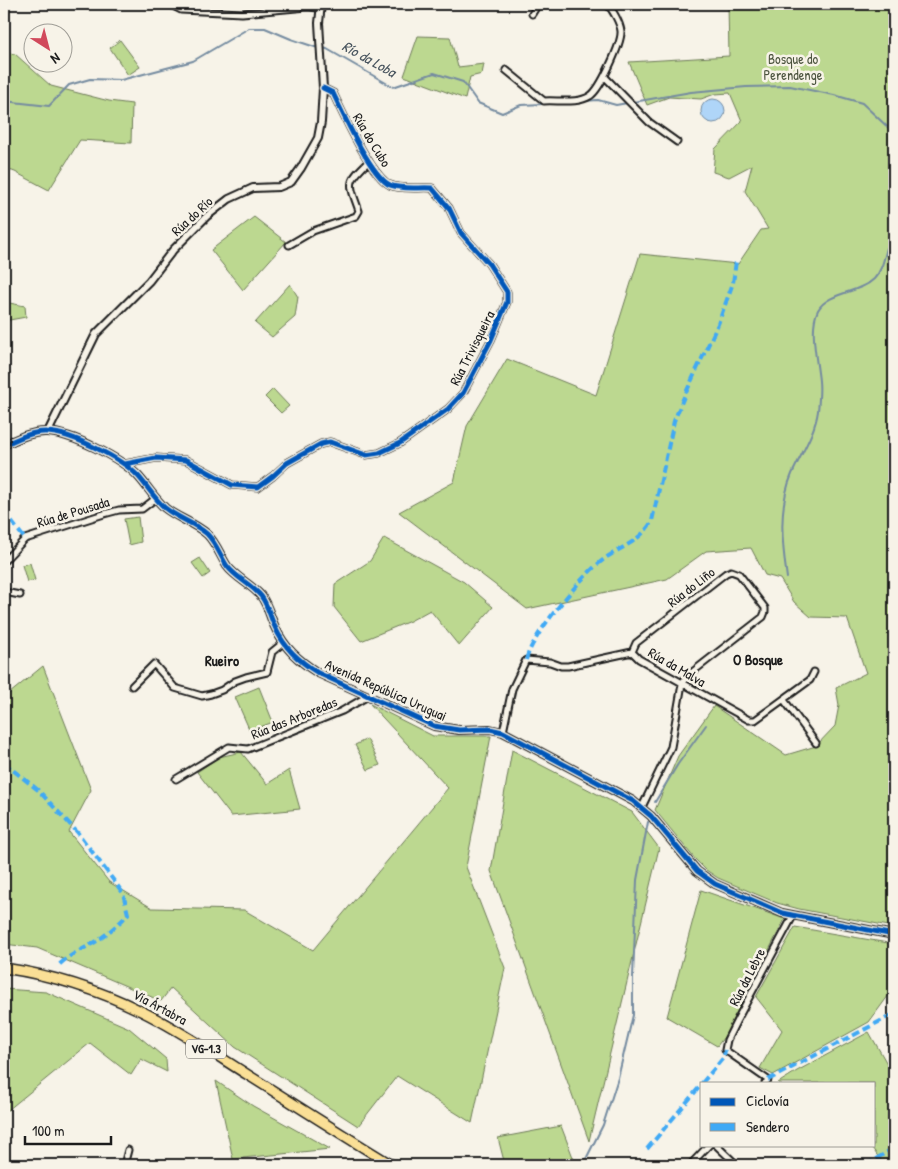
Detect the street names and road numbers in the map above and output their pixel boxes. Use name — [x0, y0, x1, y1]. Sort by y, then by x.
street label: Rúa do Cubo — [349, 109, 396, 171]
street label: Rúa do Río — [167, 191, 217, 240]
street label: Rúa Trivisqueira — [445, 307, 500, 389]
street label: Rúa de Pousada — [34, 491, 112, 532]
street label: Rúa do Liño — [663, 562, 719, 611]
street label: Rúa da Malva — [645, 642, 710, 691]
street label: Avenida República Uruguai — [322, 654, 450, 726]
street label: Rúa das Arboredas — [248, 692, 340, 743]
street label: Rúa da Lebre — [724, 944, 769, 1009]
street label: Vía Ártabra — [130, 984, 191, 1029]
road number: VG-1.3 — [186, 1040, 226, 1058]

